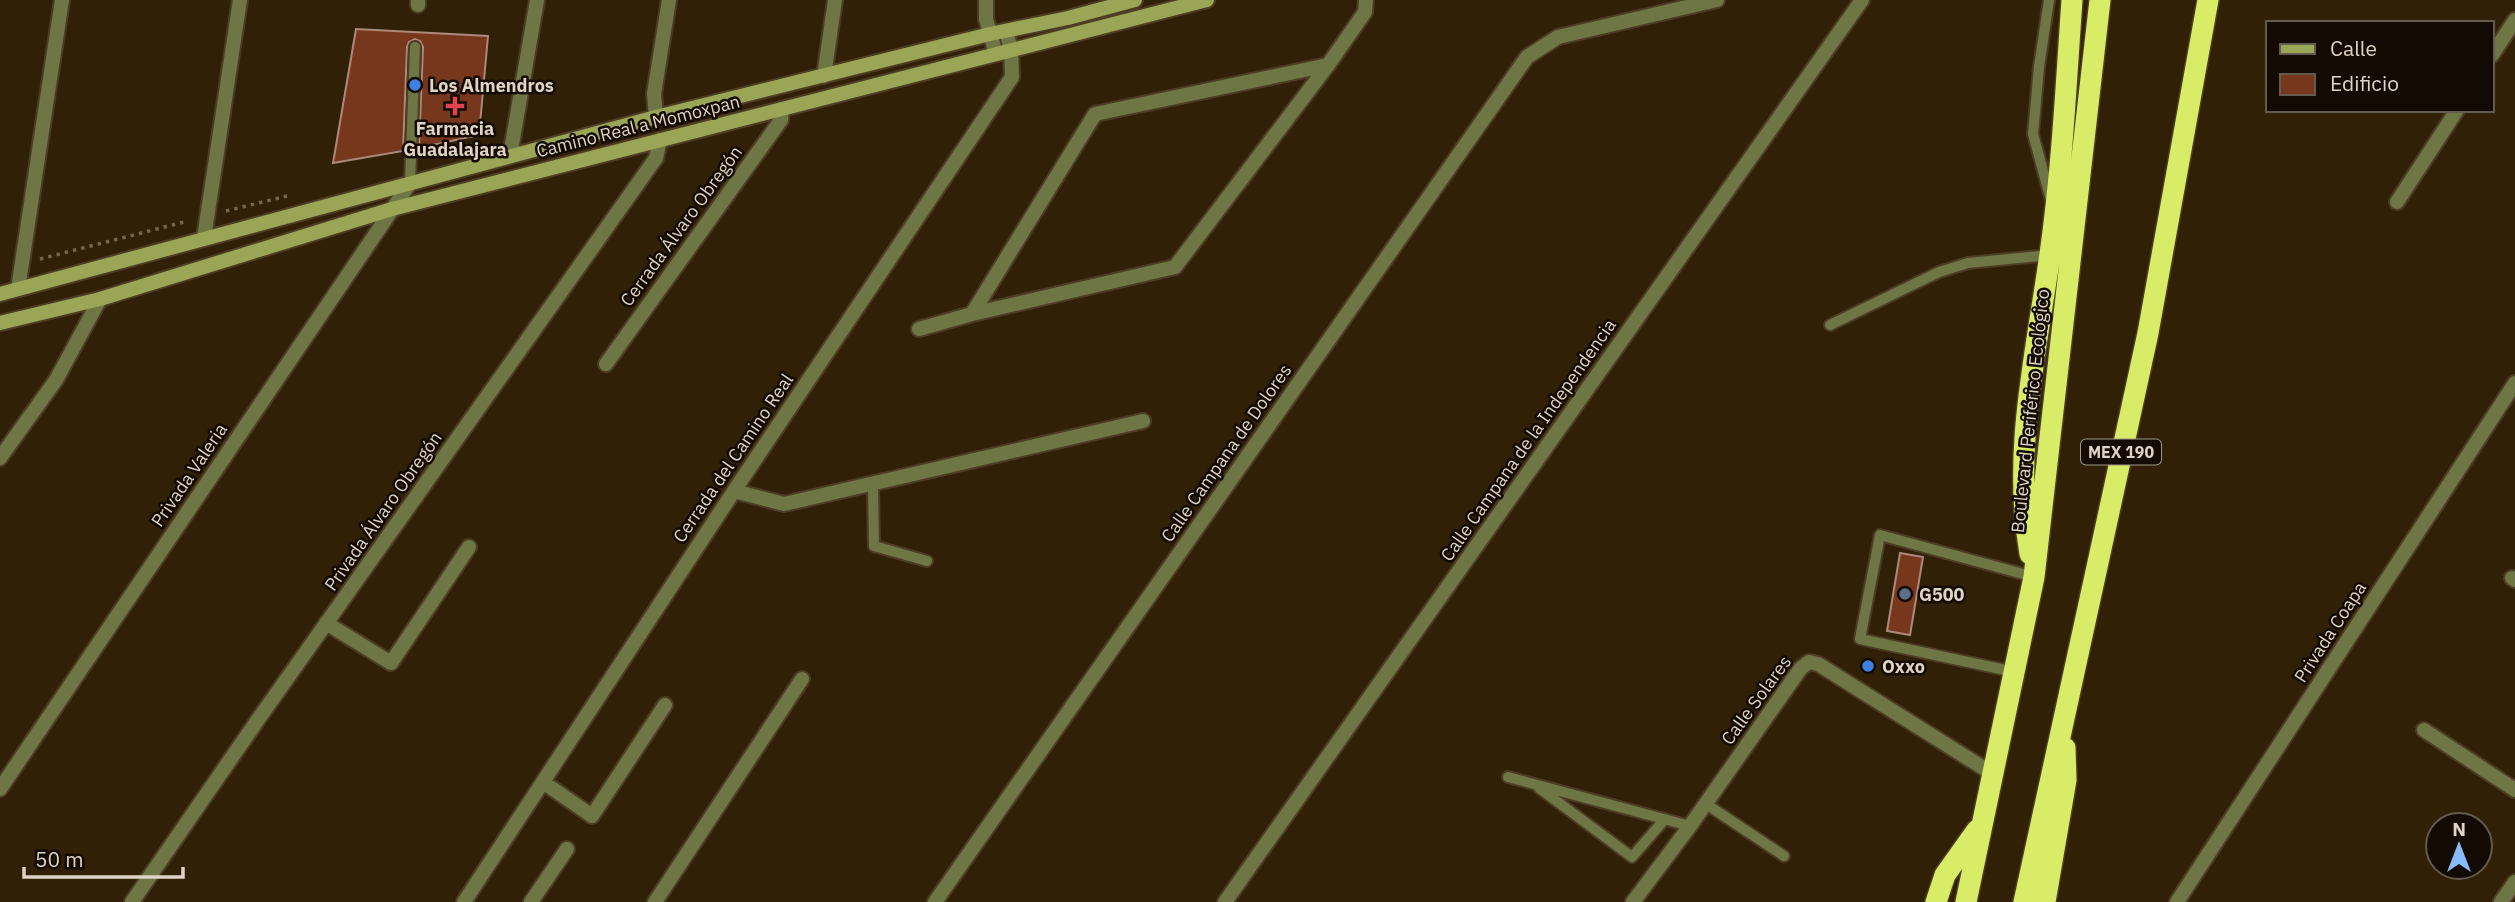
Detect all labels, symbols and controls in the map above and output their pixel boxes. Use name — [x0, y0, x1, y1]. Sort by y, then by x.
legend — [2266, 21, 2494, 112]
text: Calle — [2330, 34, 2377, 62]
text: Edificio — [2330, 69, 2399, 97]
place label: Los Almendros — [429, 74, 554, 97]
marker: Los Almendros — [407, 77, 423, 93]
street label: Camino Real a Momoxpan — [534, 90, 742, 162]
marker: Farmacia Guadalajara — [447, 98, 463, 114]
place label: Farmacia Guadalajara — [403, 117, 507, 161]
street label: Cerrada Álvaro Obregón — [615, 141, 747, 311]
street label: Boulevard Periférico Ecológico — [2006, 288, 2054, 534]
street label: Calle Campana de la Independencia — [1435, 314, 1621, 566]
street label: Calle Campana de Dolores — [1156, 360, 1296, 546]
street label: Cerrada del Camino Real — [668, 369, 798, 547]
street label: Privada Valeria — [146, 419, 232, 531]
street label: Privada Álvaro Obregón — [319, 427, 447, 595]
road number: MEX 190 — [2081, 440, 2161, 464]
street label: Privada Coapa — [2289, 577, 2371, 687]
place label: G500 — [1919, 583, 1965, 606]
marker: G500 — [1897, 586, 1913, 602]
street label: Calle Solares — [1716, 651, 1796, 749]
place label: Oxxo — [1882, 655, 1925, 678]
marker: Oxxo — [1860, 658, 1876, 674]
north arrow — [2424, 811, 2494, 881]
text: N — [2452, 817, 2466, 841]
scale bar — [24, 836, 184, 880]
text: 50 m — [35, 845, 84, 873]

